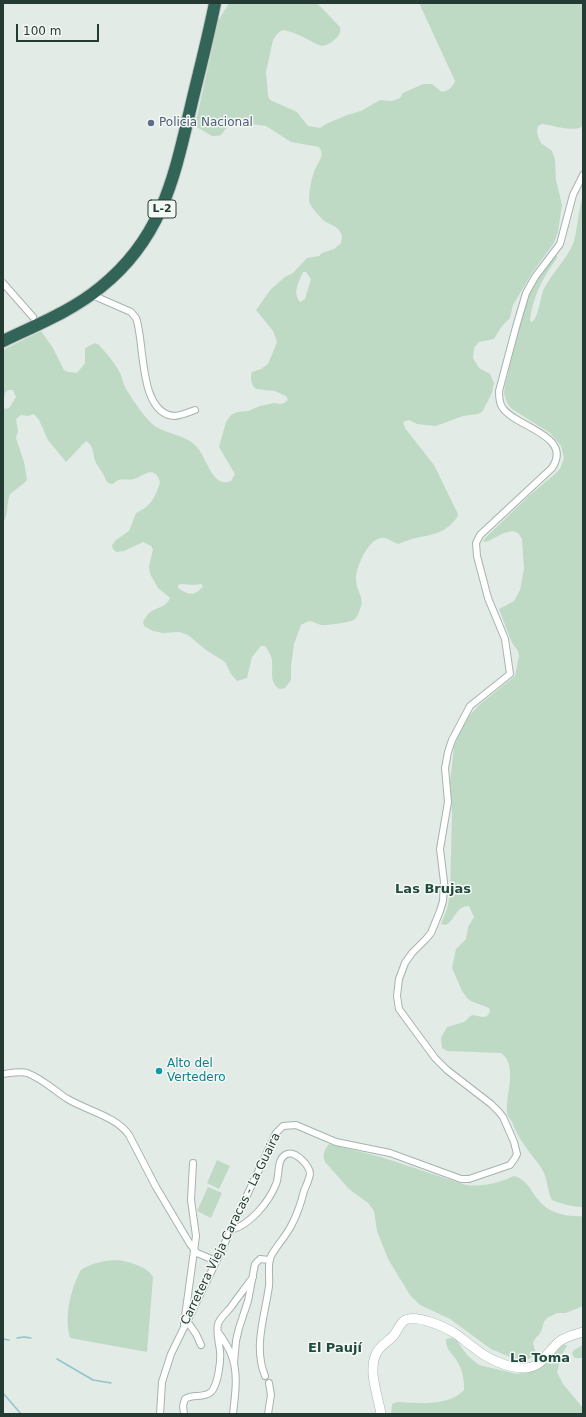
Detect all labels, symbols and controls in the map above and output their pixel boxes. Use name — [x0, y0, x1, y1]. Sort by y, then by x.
scale bar — [18, 16, 101, 42]
text: 100 m — [23, 24, 61, 38]
place label: Policia Nacional — [159, 116, 253, 130]
marker: Policia Nacional — [146, 118, 156, 128]
road number: L-2 — [148, 200, 176, 218]
district label: Las Brujas — [395, 882, 471, 898]
place label: Alto del Vertedero — [167, 1057, 226, 1085]
marker: Alto del Vertedero — [154, 1066, 164, 1076]
street label: Carretera Vieja Caracas - La Guaira — [178, 1131, 284, 1327]
district label: El Paují — [308, 1341, 362, 1357]
district label: La Toma — [510, 1351, 570, 1367]

